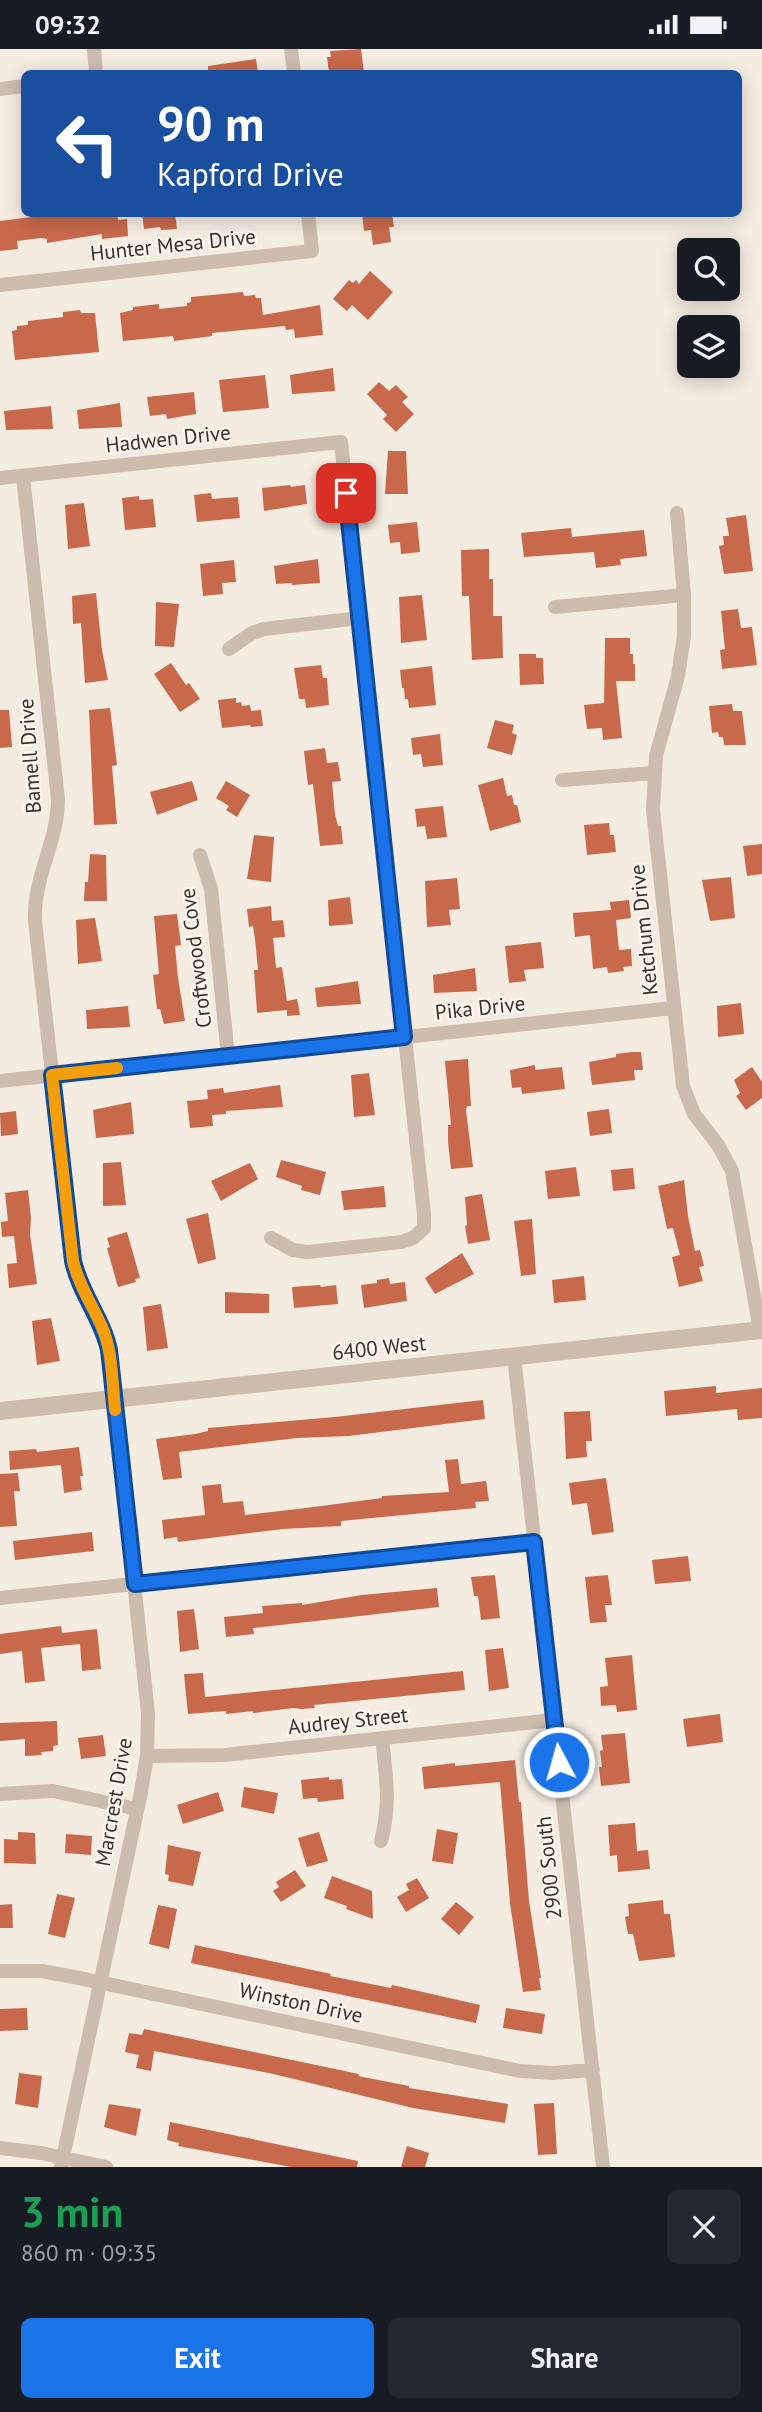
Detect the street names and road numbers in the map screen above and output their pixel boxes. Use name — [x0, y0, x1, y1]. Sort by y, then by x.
street label: Hunter Mesa Drive — [89, 222, 257, 267]
street label: Hadwen Drive — [104, 418, 232, 459]
street label: Bamell Drive — [12, 698, 47, 815]
street label: Ketchum Drive — [623, 863, 664, 997]
street label: Croftwood Cove — [174, 887, 217, 1030]
street label: Pika Drive — [434, 989, 526, 1026]
street label: 6400 West — [331, 1329, 427, 1366]
street label: Audrey Street — [287, 1701, 409, 1740]
street label: Marcrest Drive — [89, 1736, 138, 1868]
street label: 2900 South — [530, 1815, 567, 1921]
street label: Winston Drive — [237, 1976, 365, 2029]

